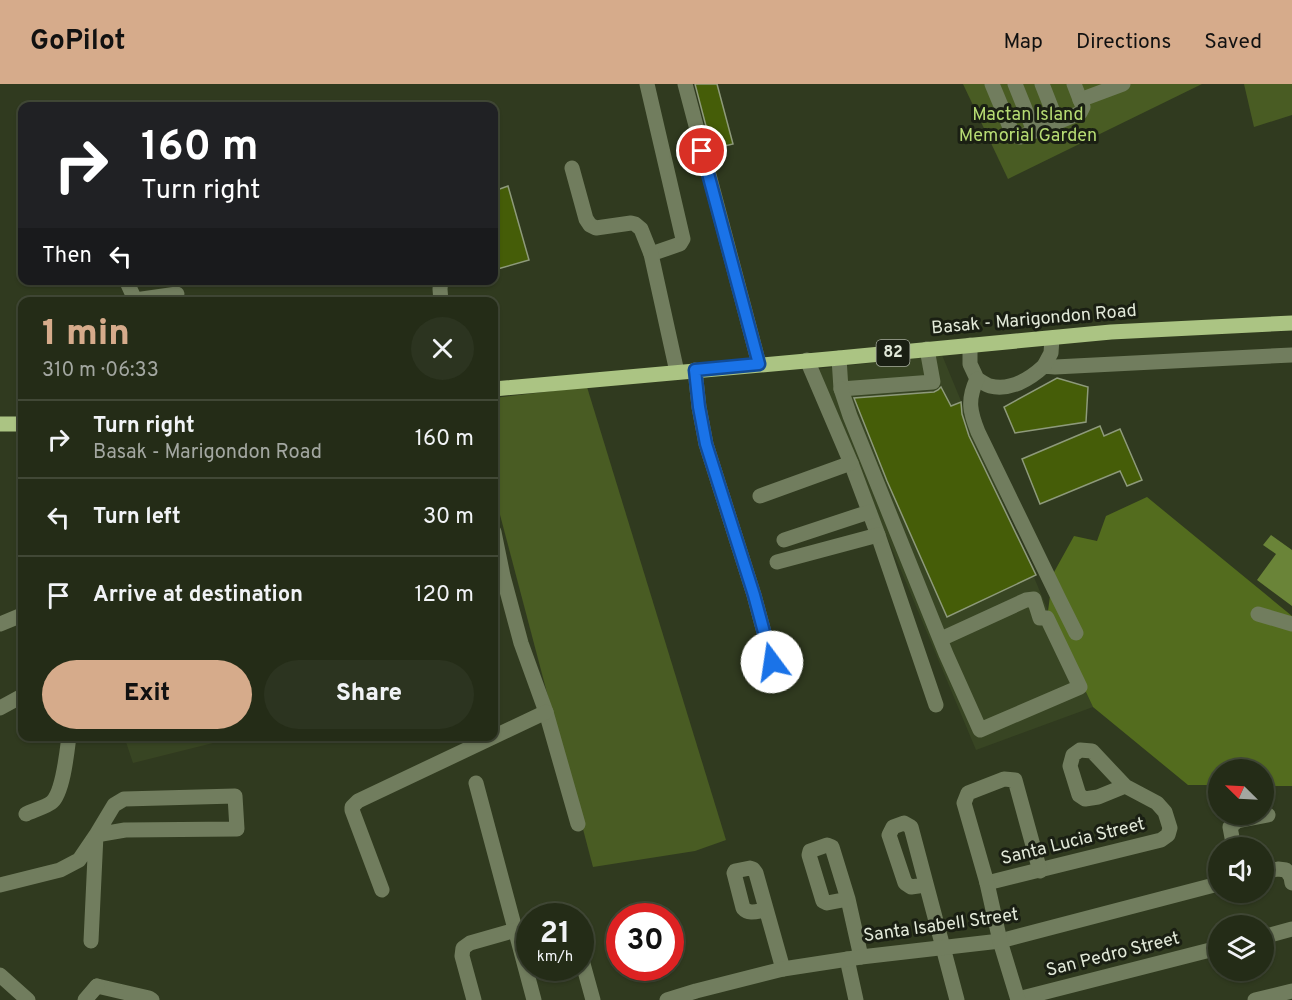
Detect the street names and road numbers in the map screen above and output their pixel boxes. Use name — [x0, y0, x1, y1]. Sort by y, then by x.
street label: Basak - Marigondon Road — [930, 300, 1138, 340]
road number: 82 — [876, 340, 910, 366]
street label: Santa Lucia Street — [999, 813, 1147, 871]
street label: Santa Isabell Street — [862, 904, 1020, 948]
street label: San Pedro Street — [1044, 927, 1182, 983]

